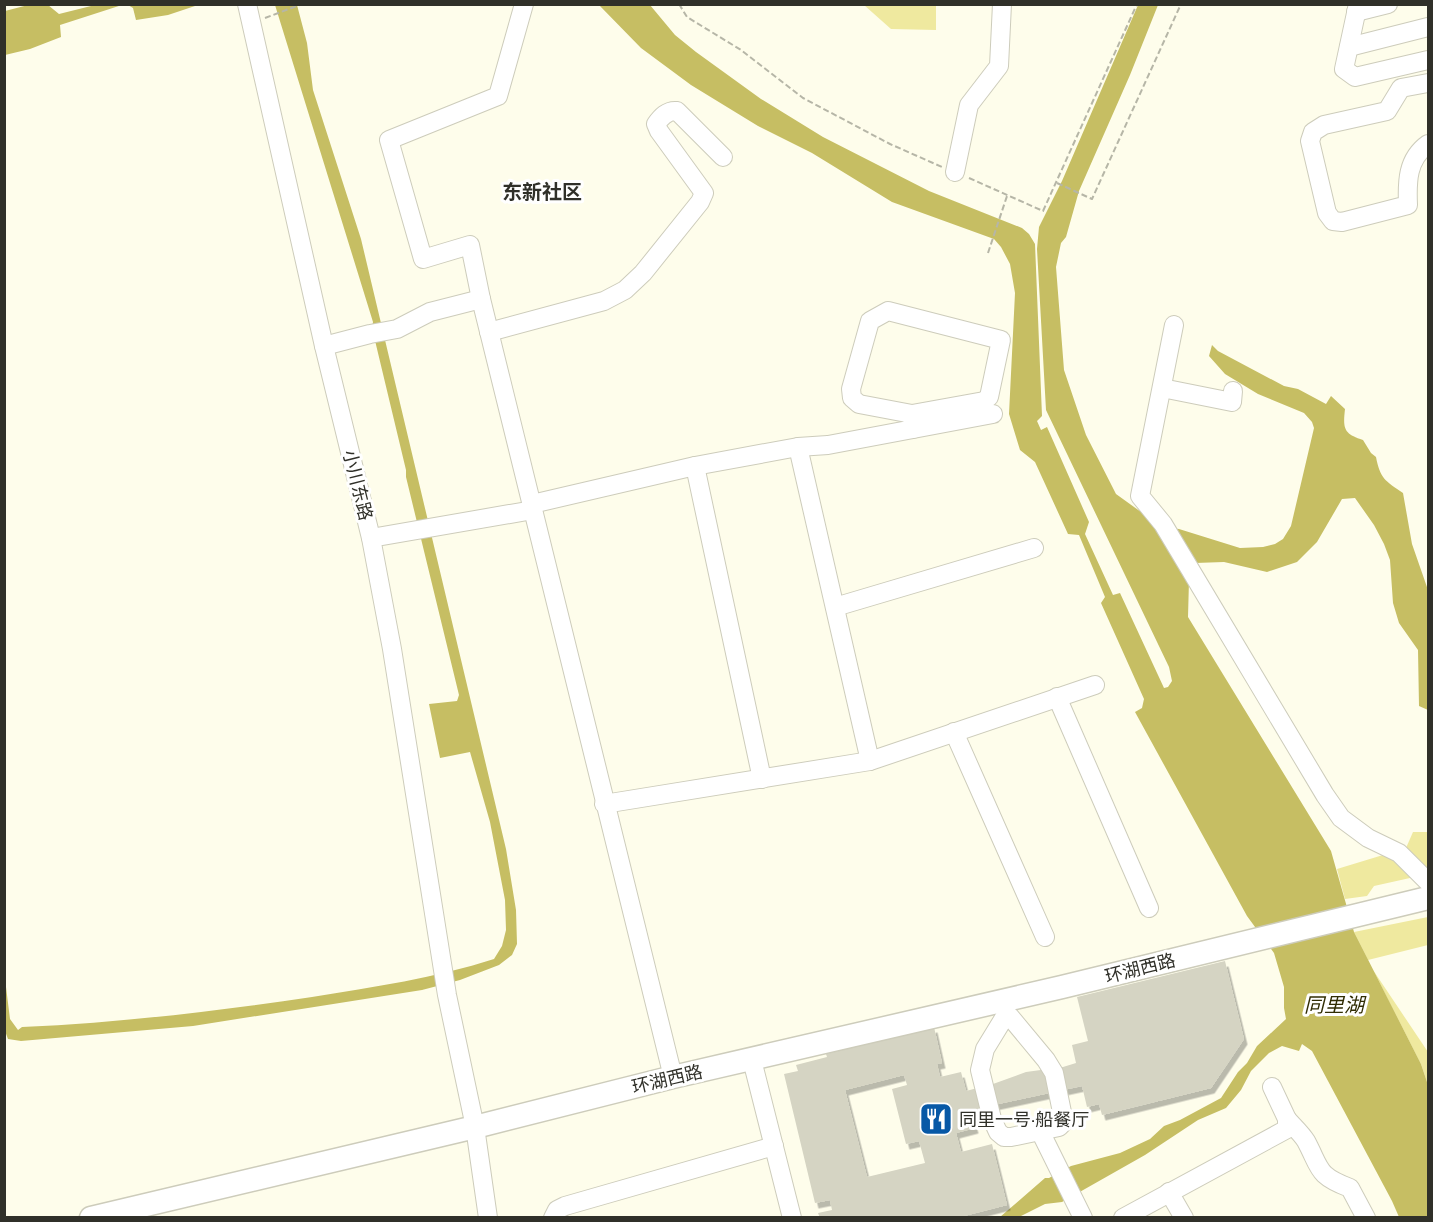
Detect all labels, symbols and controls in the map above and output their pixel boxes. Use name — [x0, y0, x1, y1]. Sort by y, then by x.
district label: 东新社区 — [502, 179, 582, 204]
street label: 小川东路 — [338, 447, 378, 523]
street label: 环湖西路 — [1102, 948, 1178, 988]
water label: 同里湖 — [1304, 992, 1367, 1017]
street label: 环湖西路 — [629, 1060, 705, 1098]
restaurant icon: 同里一号·船餐厅 — [918, 1101, 954, 1137]
place label: 同里一号·船餐厅 — [959, 1108, 1089, 1131]

